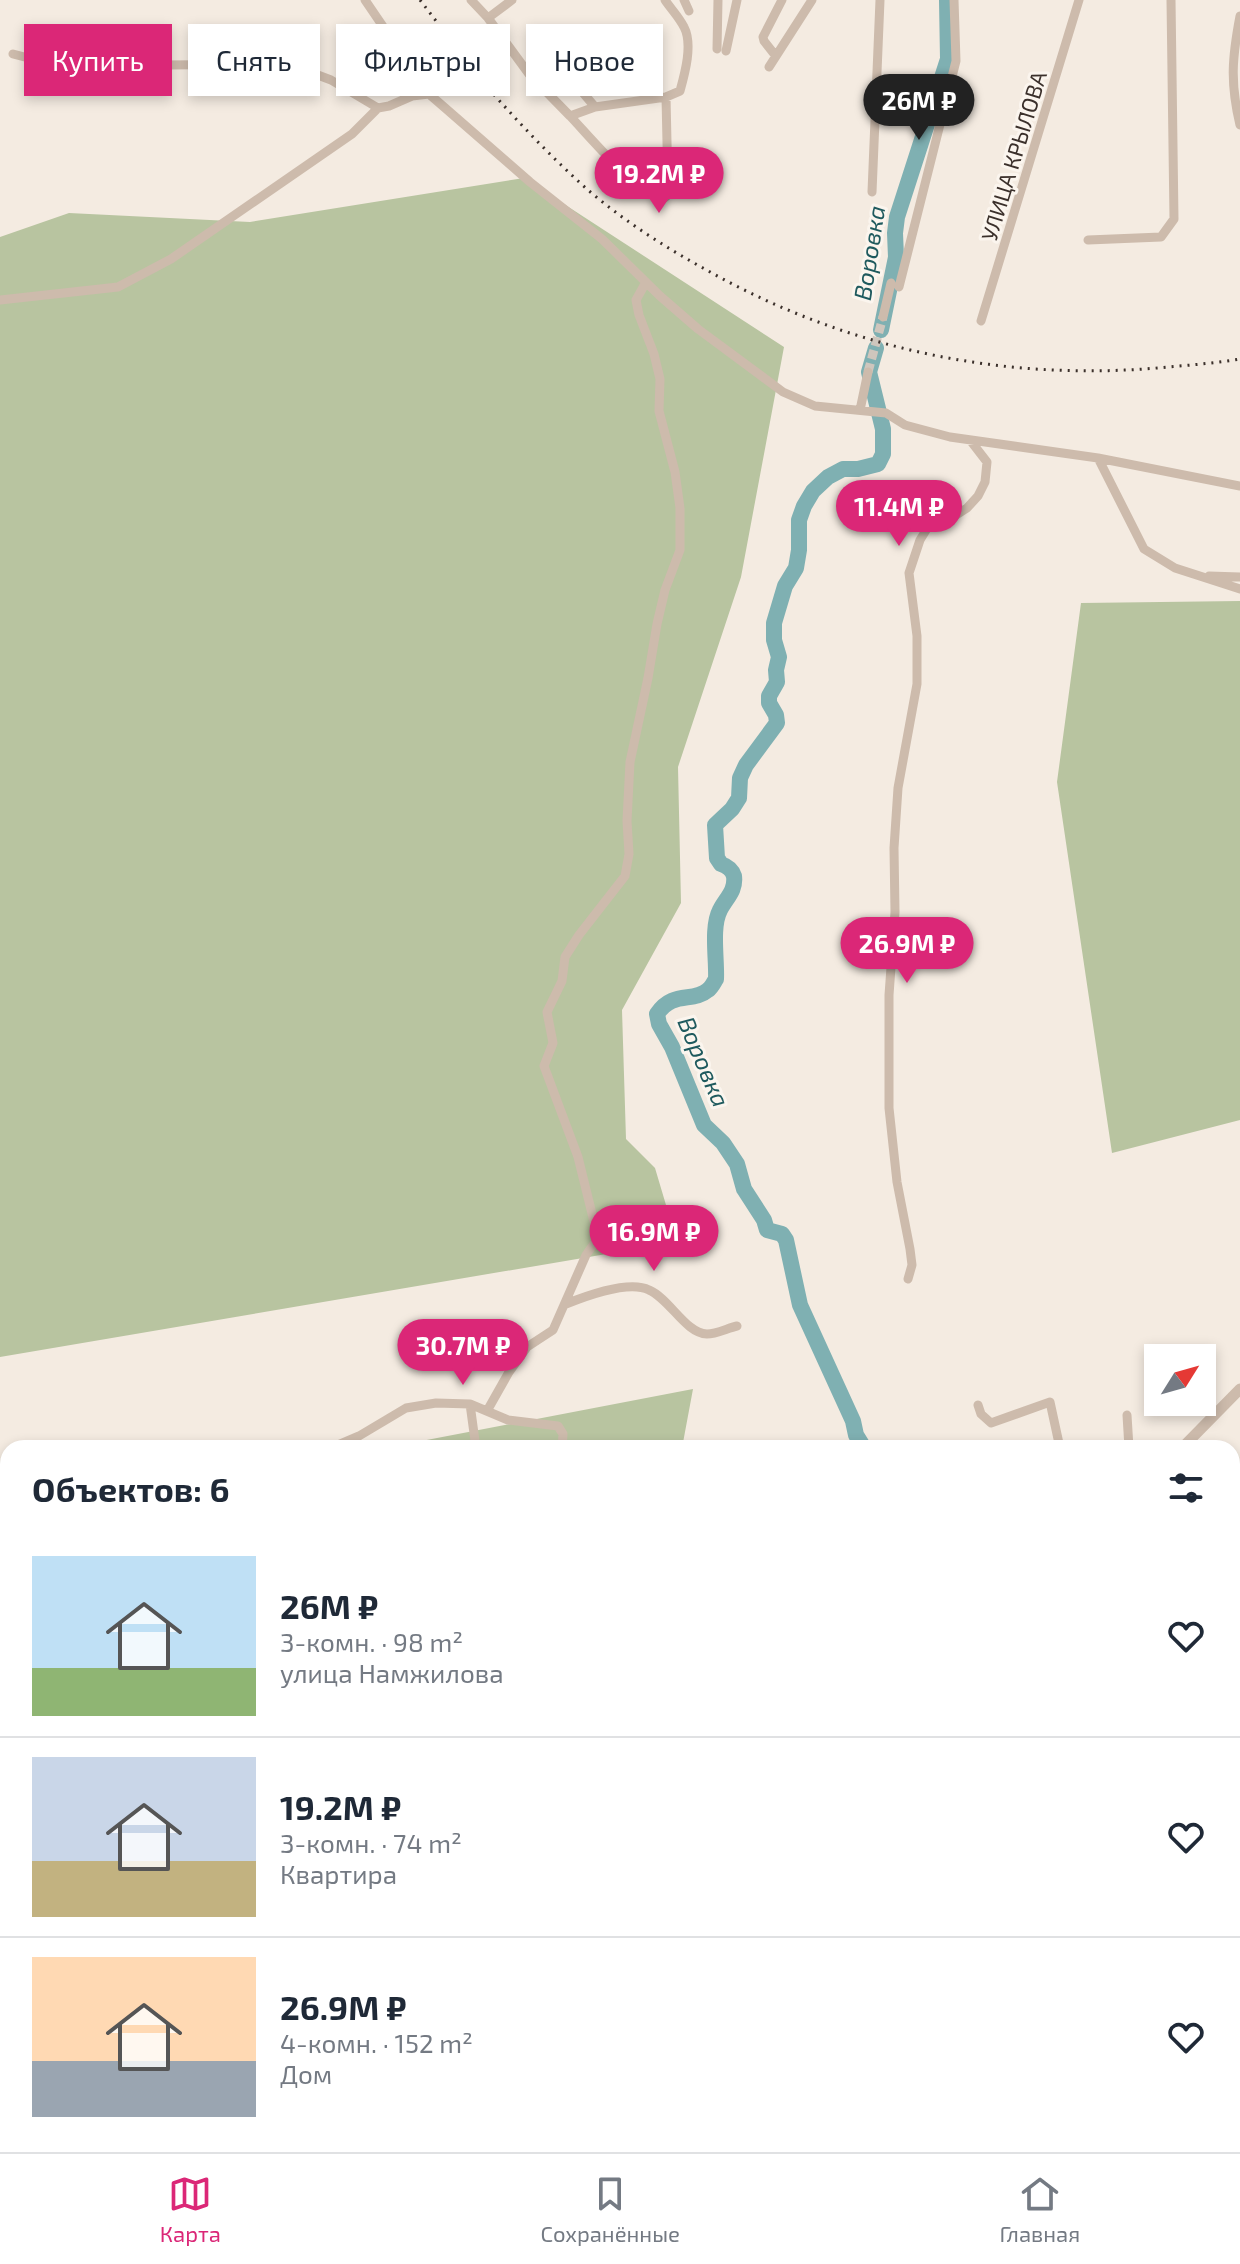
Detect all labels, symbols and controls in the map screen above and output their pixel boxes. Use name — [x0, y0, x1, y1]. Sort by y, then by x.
chip: Купить — [24, 24, 172, 96]
chip: Снять — [188, 24, 320, 96]
chip: Фильтры — [336, 24, 510, 96]
chip: Новое — [526, 24, 663, 96]
street label: УЛИЦА КРЫЛОВА — [975, 68, 1051, 244]
pin: 26M ₽ — [863, 74, 975, 142]
text: 26M ₽ — [881, 84, 957, 115]
pin: 19.2M ₽ — [585, 147, 733, 215]
text: 19.2M ₽ — [613, 157, 705, 188]
water label: Воровка — [847, 203, 890, 302]
pin: 11.4M ₽ — [825, 480, 973, 548]
text: 11.4M ₽ — [854, 490, 944, 521]
pin: 26.9M ₽ — [833, 917, 981, 985]
text: 26.9M ₽ — [859, 927, 955, 958]
water label: Воровка — [672, 1012, 736, 1111]
pin: 16.9M ₽ — [580, 1205, 728, 1273]
text: 16.9M ₽ — [607, 1215, 701, 1246]
pin: 30.7M ₽ — [389, 1319, 537, 1387]
text: 30.7M ₽ — [415, 1329, 511, 1360]
north arrow — [1144, 1344, 1216, 1416]
map controls — [1144, 1344, 1216, 1416]
icon: filters — [1164, 1466, 1208, 1510]
text: Объектов: 6 — [32, 1468, 230, 1509]
text: 26M ₽ — [280, 1585, 378, 1626]
icon: home — [96, 1588, 192, 1684]
icon: heart — [1164, 1614, 1208, 1658]
text: 3-комн. · 98 m² — [280, 1626, 463, 1657]
text: улица Намжилова — [280, 1657, 504, 1688]
text: 19.2M ₽ — [280, 1786, 401, 1827]
icon: home — [96, 1789, 192, 1885]
icon: heart — [1164, 1815, 1208, 1859]
text: 3-комн. · 74 m² — [280, 1827, 462, 1858]
text: Квартира — [280, 1858, 397, 1889]
text: 26.9M ₽ — [280, 1986, 407, 2027]
icon: home — [96, 1989, 192, 2085]
icon: heart — [1164, 2015, 1208, 2059]
text: 4-комн. · 152 m² — [280, 2027, 473, 2058]
text: Дом — [280, 2058, 332, 2089]
tab: Карта — [160, 2172, 221, 2246]
tab: Сохранённые — [541, 2172, 680, 2246]
tab: Главная — [1000, 2172, 1080, 2246]

